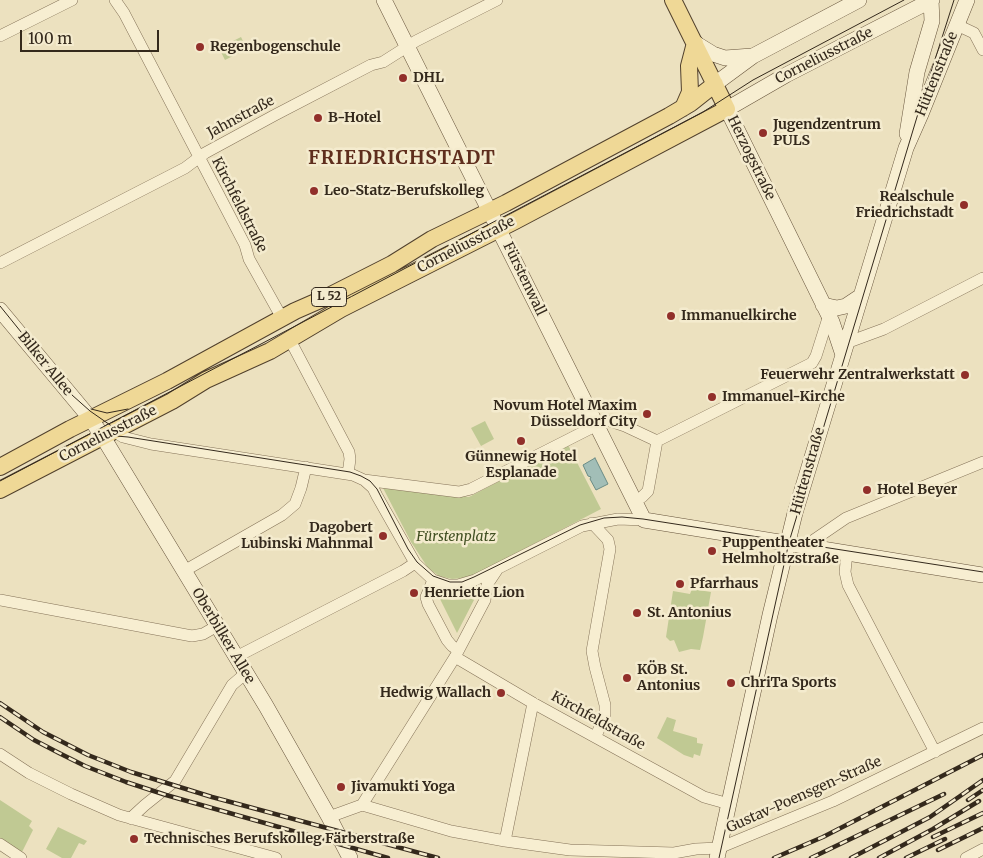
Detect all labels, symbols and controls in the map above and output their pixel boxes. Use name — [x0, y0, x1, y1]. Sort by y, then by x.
scale bar — [22, 20, 161, 52]
street label: Corneliusstraße — [773, 24, 875, 88]
text: 100 m — [28, 29, 72, 48]
street label: Hüttenstraße — [912, 29, 962, 119]
place label: Regenbogenschule — [210, 39, 341, 55]
marker: Regenbogenschule — [194, 41, 206, 53]
place label: DHL — [413, 70, 444, 86]
marker: DHL — [397, 72, 409, 84]
street label: Jahnstraße — [205, 92, 277, 142]
place label: B-Hotel — [328, 110, 381, 126]
marker: B-Hotel — [312, 112, 324, 124]
street label: Herzogstraße — [723, 113, 779, 203]
place label: Jugendzentrum PULS — [773, 117, 881, 150]
marker: Jugendzentrum PULS — [757, 127, 769, 139]
district label: FRIEDRICHSTADT — [306, 148, 498, 170]
street label: Kirchfeldstraße — [208, 155, 270, 255]
place label: Leo-Statz-Berufskolleg — [324, 183, 484, 199]
marker: Leo-Statz-Berufskolleg — [308, 185, 320, 197]
place label: Realschule Friedrichstadt — [855, 189, 954, 222]
marker: Realschule Friedrichstadt — [958, 199, 970, 211]
street label: Corneliusstraße — [415, 213, 517, 277]
street label: Fürstenwall — [499, 240, 549, 318]
road number: L 52 — [312, 288, 346, 306]
place label: Immanuelkirche — [681, 308, 797, 324]
marker: Immanuelkirche — [665, 310, 677, 322]
street label: Bilker Allee — [14, 329, 76, 399]
place label: Feuerwehr Zentralwerkstatt — [760, 367, 955, 383]
marker: Feuerwehr Zentralwerkstatt — [959, 369, 971, 381]
place label: Immanuel-Kirche — [722, 389, 845, 405]
marker: Immanuel-Kirche — [706, 391, 718, 403]
place label: Novum Hotel Maxim Düsseldorf City — [493, 398, 637, 431]
street label: Corneliusstraße — [57, 402, 159, 466]
marker: Novum Hotel Maxim Düsseldorf City — [641, 408, 653, 420]
street label: Hüttenstraße — [788, 426, 828, 516]
marker: Günnewig Hotel Esplanade — [515, 435, 527, 447]
place label: Günnewig Hotel Esplanade — [465, 449, 577, 482]
place label: Hotel Beyer — [877, 482, 957, 498]
marker: Hotel Beyer — [861, 484, 873, 496]
place label: Dagobert Lubinski Mahnmal — [241, 520, 373, 552]
park label: Fürstenplatz — [416, 529, 496, 545]
marker: Dagobert Lubinski Mahnmal — [377, 530, 389, 542]
place label: Puppentheater Helmholtzstraße — [722, 535, 839, 568]
marker: Puppentheater Helmholtzstraße — [706, 545, 718, 557]
place label: Pfarrhaus — [690, 576, 759, 592]
marker: Pfarrhaus — [674, 578, 686, 590]
street label: Oberbilker Allee — [188, 585, 258, 687]
place label: Henriette Lion — [424, 585, 524, 601]
marker: Henriette Lion — [408, 587, 420, 599]
place label: St. Antonius — [647, 605, 731, 621]
marker: St. Antonius — [631, 607, 643, 619]
place label: KÖB St. Antonius — [637, 662, 700, 694]
marker: KÖB St. Antonius — [621, 672, 633, 684]
place label: ChriTa Sports — [741, 675, 837, 691]
marker: ChriTa Sports — [725, 677, 737, 689]
place label: Hedwig Wallach — [380, 685, 491, 701]
marker: Hedwig Wallach — [495, 687, 507, 699]
street label: Kirchfeldstraße — [548, 688, 648, 754]
street label: Gustav-Poensgen-Straße — [724, 753, 884, 837]
place label: Jivamukti Yoga — [351, 779, 455, 795]
marker: Jivamukti Yoga — [335, 781, 347, 793]
place label: Technisches Berufskolleg Färberstraße — [144, 831, 415, 847]
marker: Technisches Berufskolleg Färberstraße — [128, 833, 140, 845]

